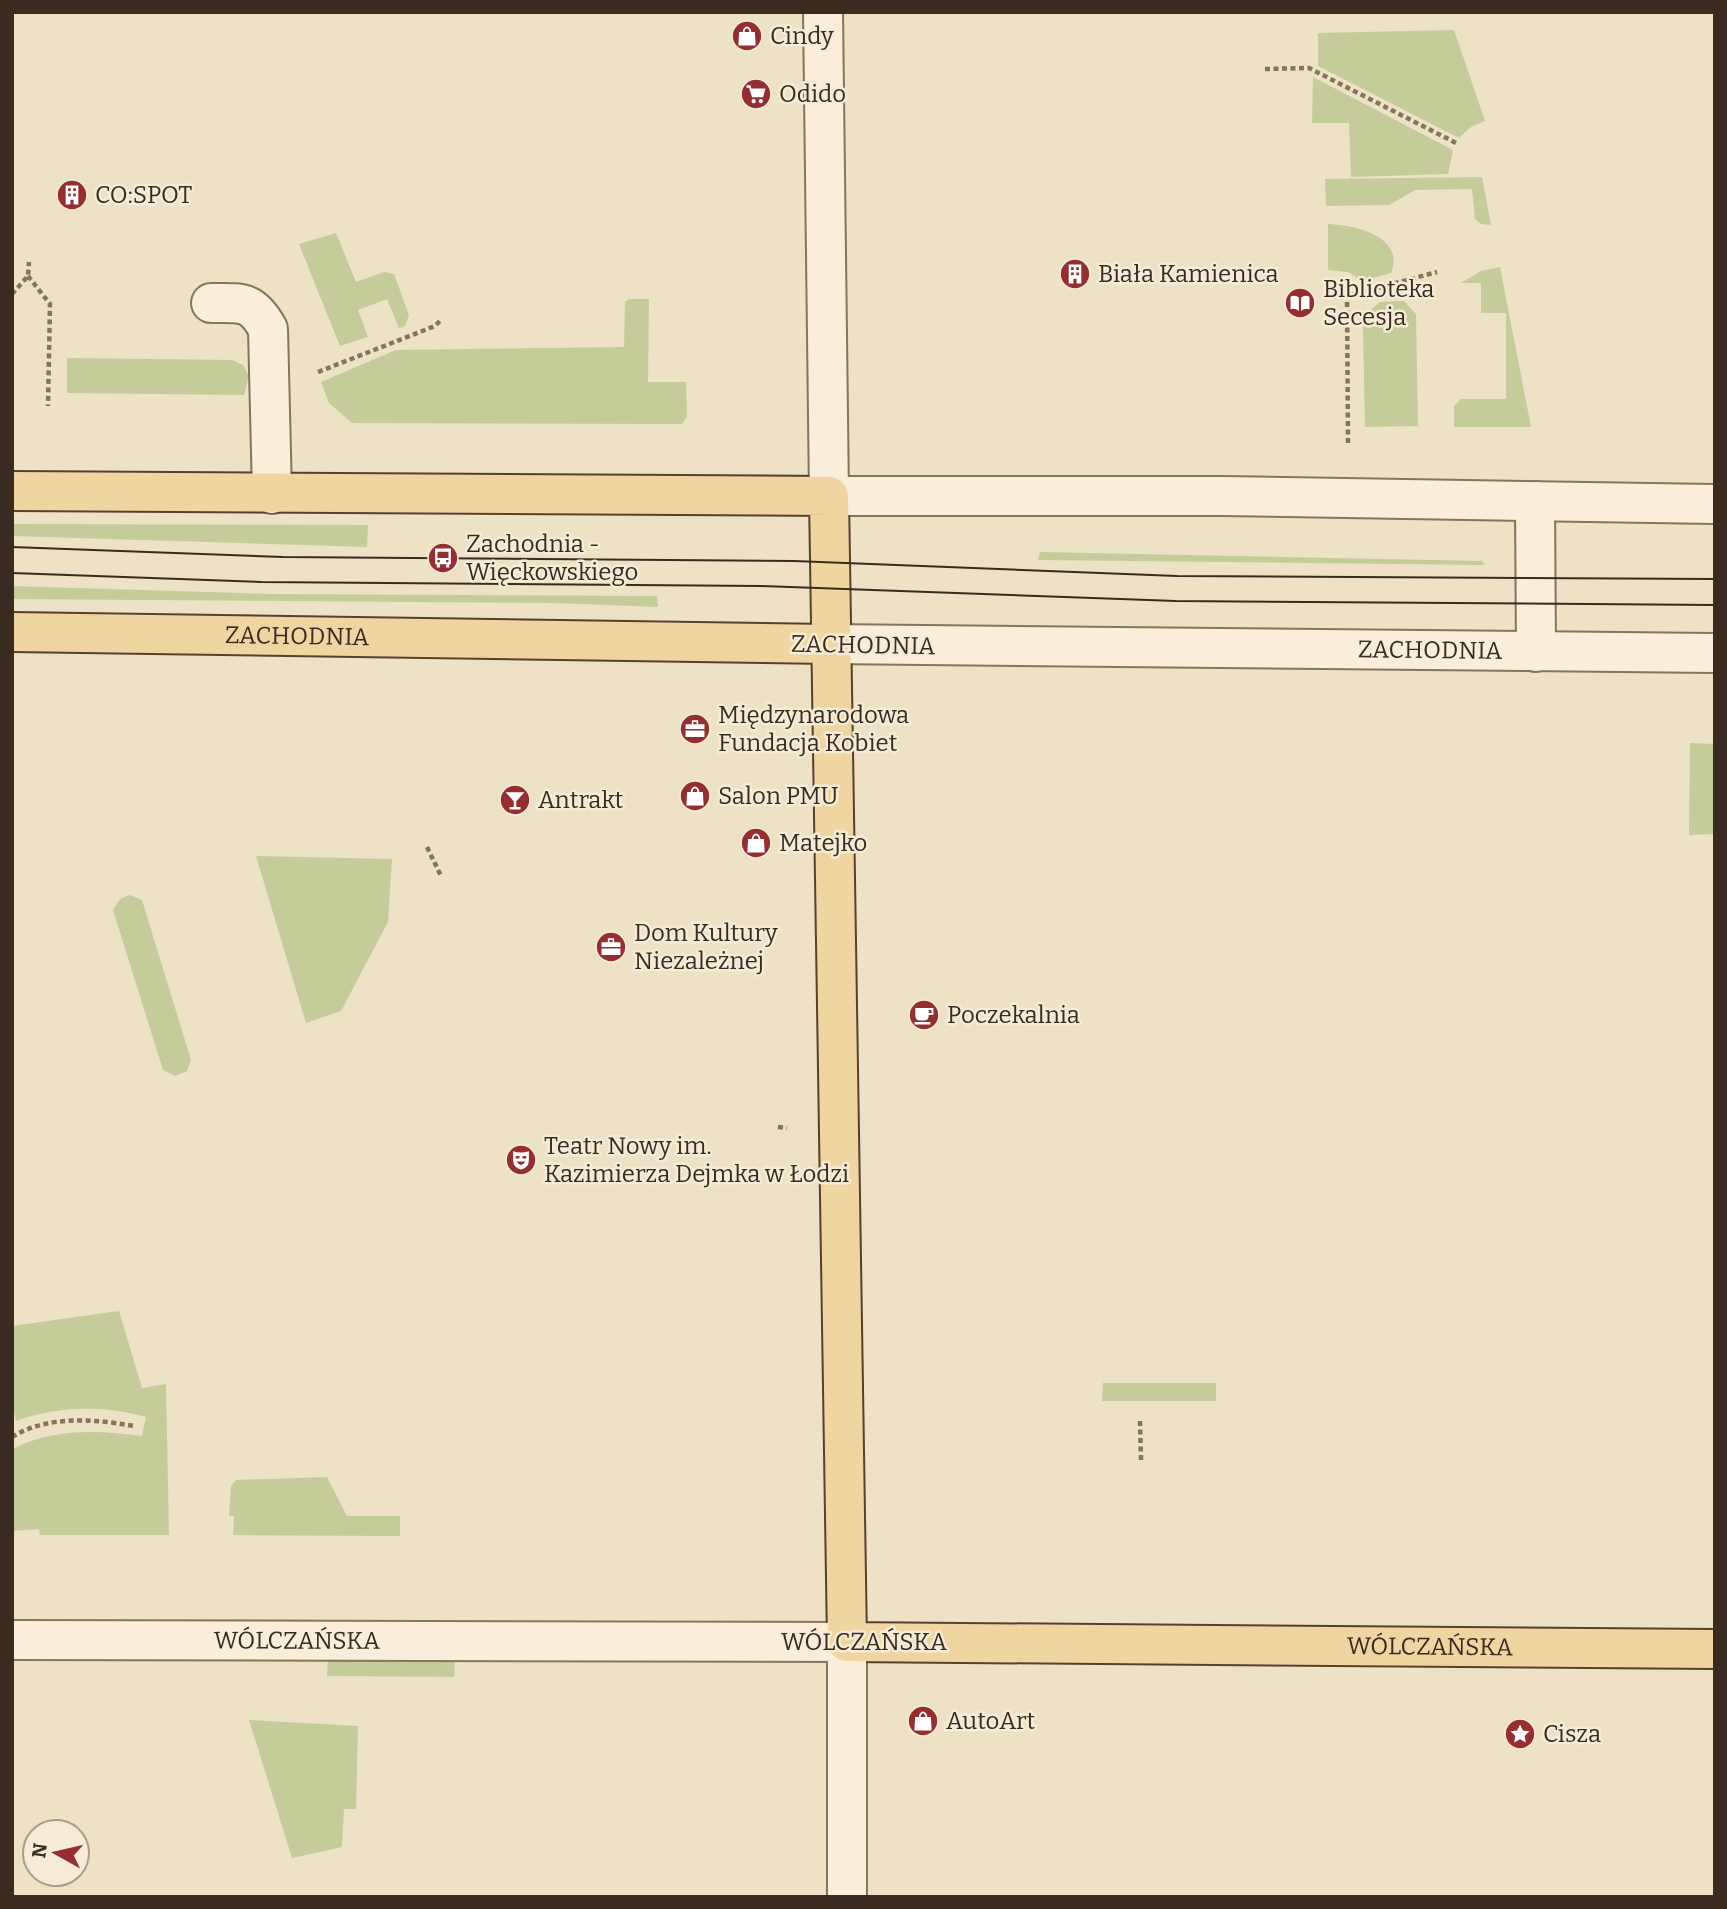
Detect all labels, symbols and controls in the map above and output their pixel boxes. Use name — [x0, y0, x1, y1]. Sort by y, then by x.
shop icon: Cindy — [730, 19, 764, 53]
place label: Cindy — [770, 22, 834, 50]
supermarket icon: Odido — [739, 77, 773, 111]
place label: Odido — [779, 80, 846, 108]
building icon: CO:SPOT — [55, 178, 89, 212]
place label: CO:SPOT — [95, 181, 192, 209]
building icon: Biała Kamienica — [1058, 257, 1092, 291]
place label: Biała Kamienica — [1098, 260, 1279, 288]
place label: Biblioteka Secesja — [1323, 275, 1434, 331]
library icon: Biblioteka Secesja — [1283, 286, 1317, 320]
place label: Zachodnia - Więckowskiego — [466, 530, 638, 586]
bus stop icon: Zachodnia - Więckowskiego — [426, 541, 460, 575]
street label: ZACHODNIA — [225, 621, 369, 651]
street label: ZACHODNIA — [791, 630, 935, 660]
street label: ZACHODNIA — [1358, 635, 1502, 665]
place label: Międzynarodowa Fundacja Kobiet — [718, 701, 909, 757]
office icon: Międzynarodowa Fundacja Kobiet — [678, 712, 712, 746]
shop icon: Salon PMU — [678, 779, 712, 813]
place label: Salon PMU — [718, 782, 839, 810]
bar icon: Antrakt — [498, 783, 532, 817]
place label: Antrakt — [538, 786, 624, 814]
shop icon: Matejko — [739, 826, 773, 860]
place label: Matejko — [779, 829, 867, 857]
place label: Dom Kultury Niezależnej — [634, 919, 778, 975]
office icon: Dom Kultury Niezależnej — [594, 930, 628, 964]
cafe icon: Poczekalnia — [907, 998, 941, 1032]
place label: Poczekalnia — [947, 1001, 1080, 1029]
place label: Teatr Nowy im. Kazimierza Dejmka w Łodzi — [544, 1132, 849, 1188]
theatre icon: Teatr Nowy im. Kazimierza Dejmka w Łodzi — [504, 1143, 538, 1177]
street label: WÓLCZAŃSKA — [214, 1626, 380, 1655]
street label: WÓLCZAŃSKA — [781, 1627, 947, 1656]
street label: WÓLCZAŃSKA — [1347, 1632, 1513, 1661]
shop icon: AutoArt — [906, 1704, 940, 1738]
place label: AutoArt — [946, 1707, 1035, 1735]
place icon: Cisza — [1503, 1717, 1537, 1751]
place label: Cisza — [1543, 1720, 1601, 1748]
north arrow — [21, 1818, 91, 1888]
text: N — [27, 1842, 52, 1860]

